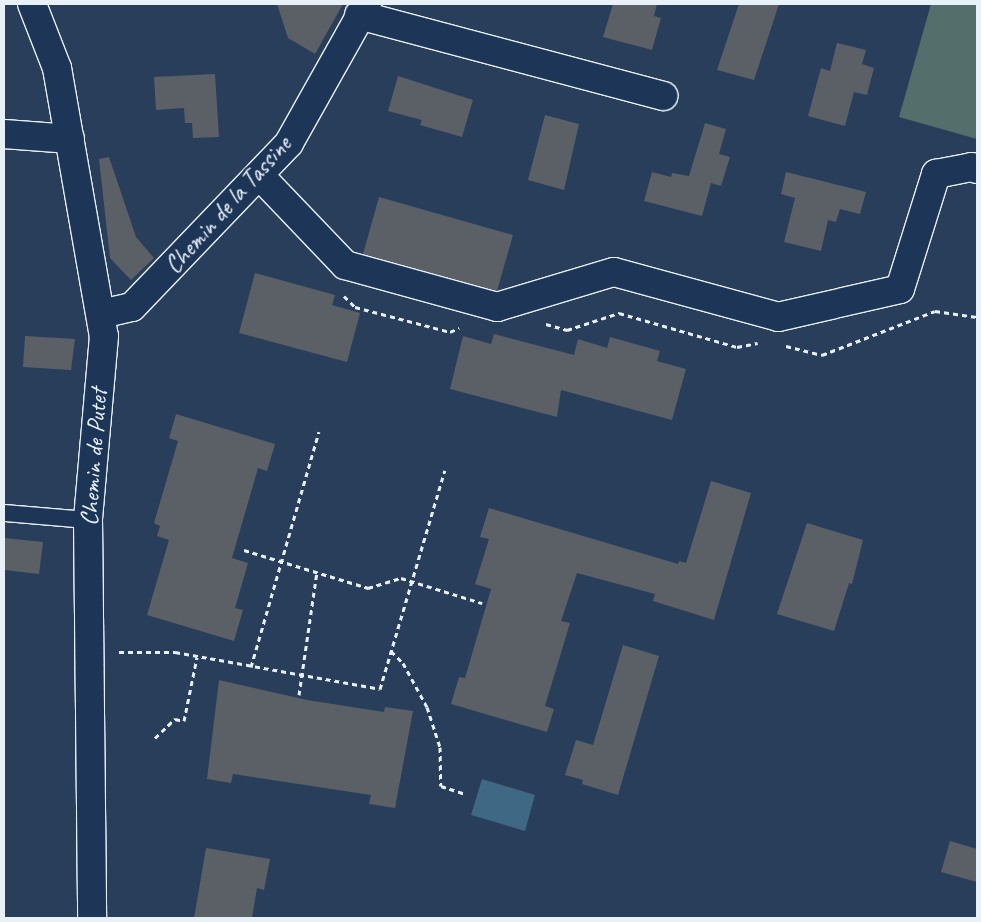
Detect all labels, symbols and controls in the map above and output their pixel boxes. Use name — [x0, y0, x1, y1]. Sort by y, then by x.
street label: Chemin de la Tassine — [158, 130, 298, 280]
street label: Chemin de Putet — [74, 387, 114, 527]

